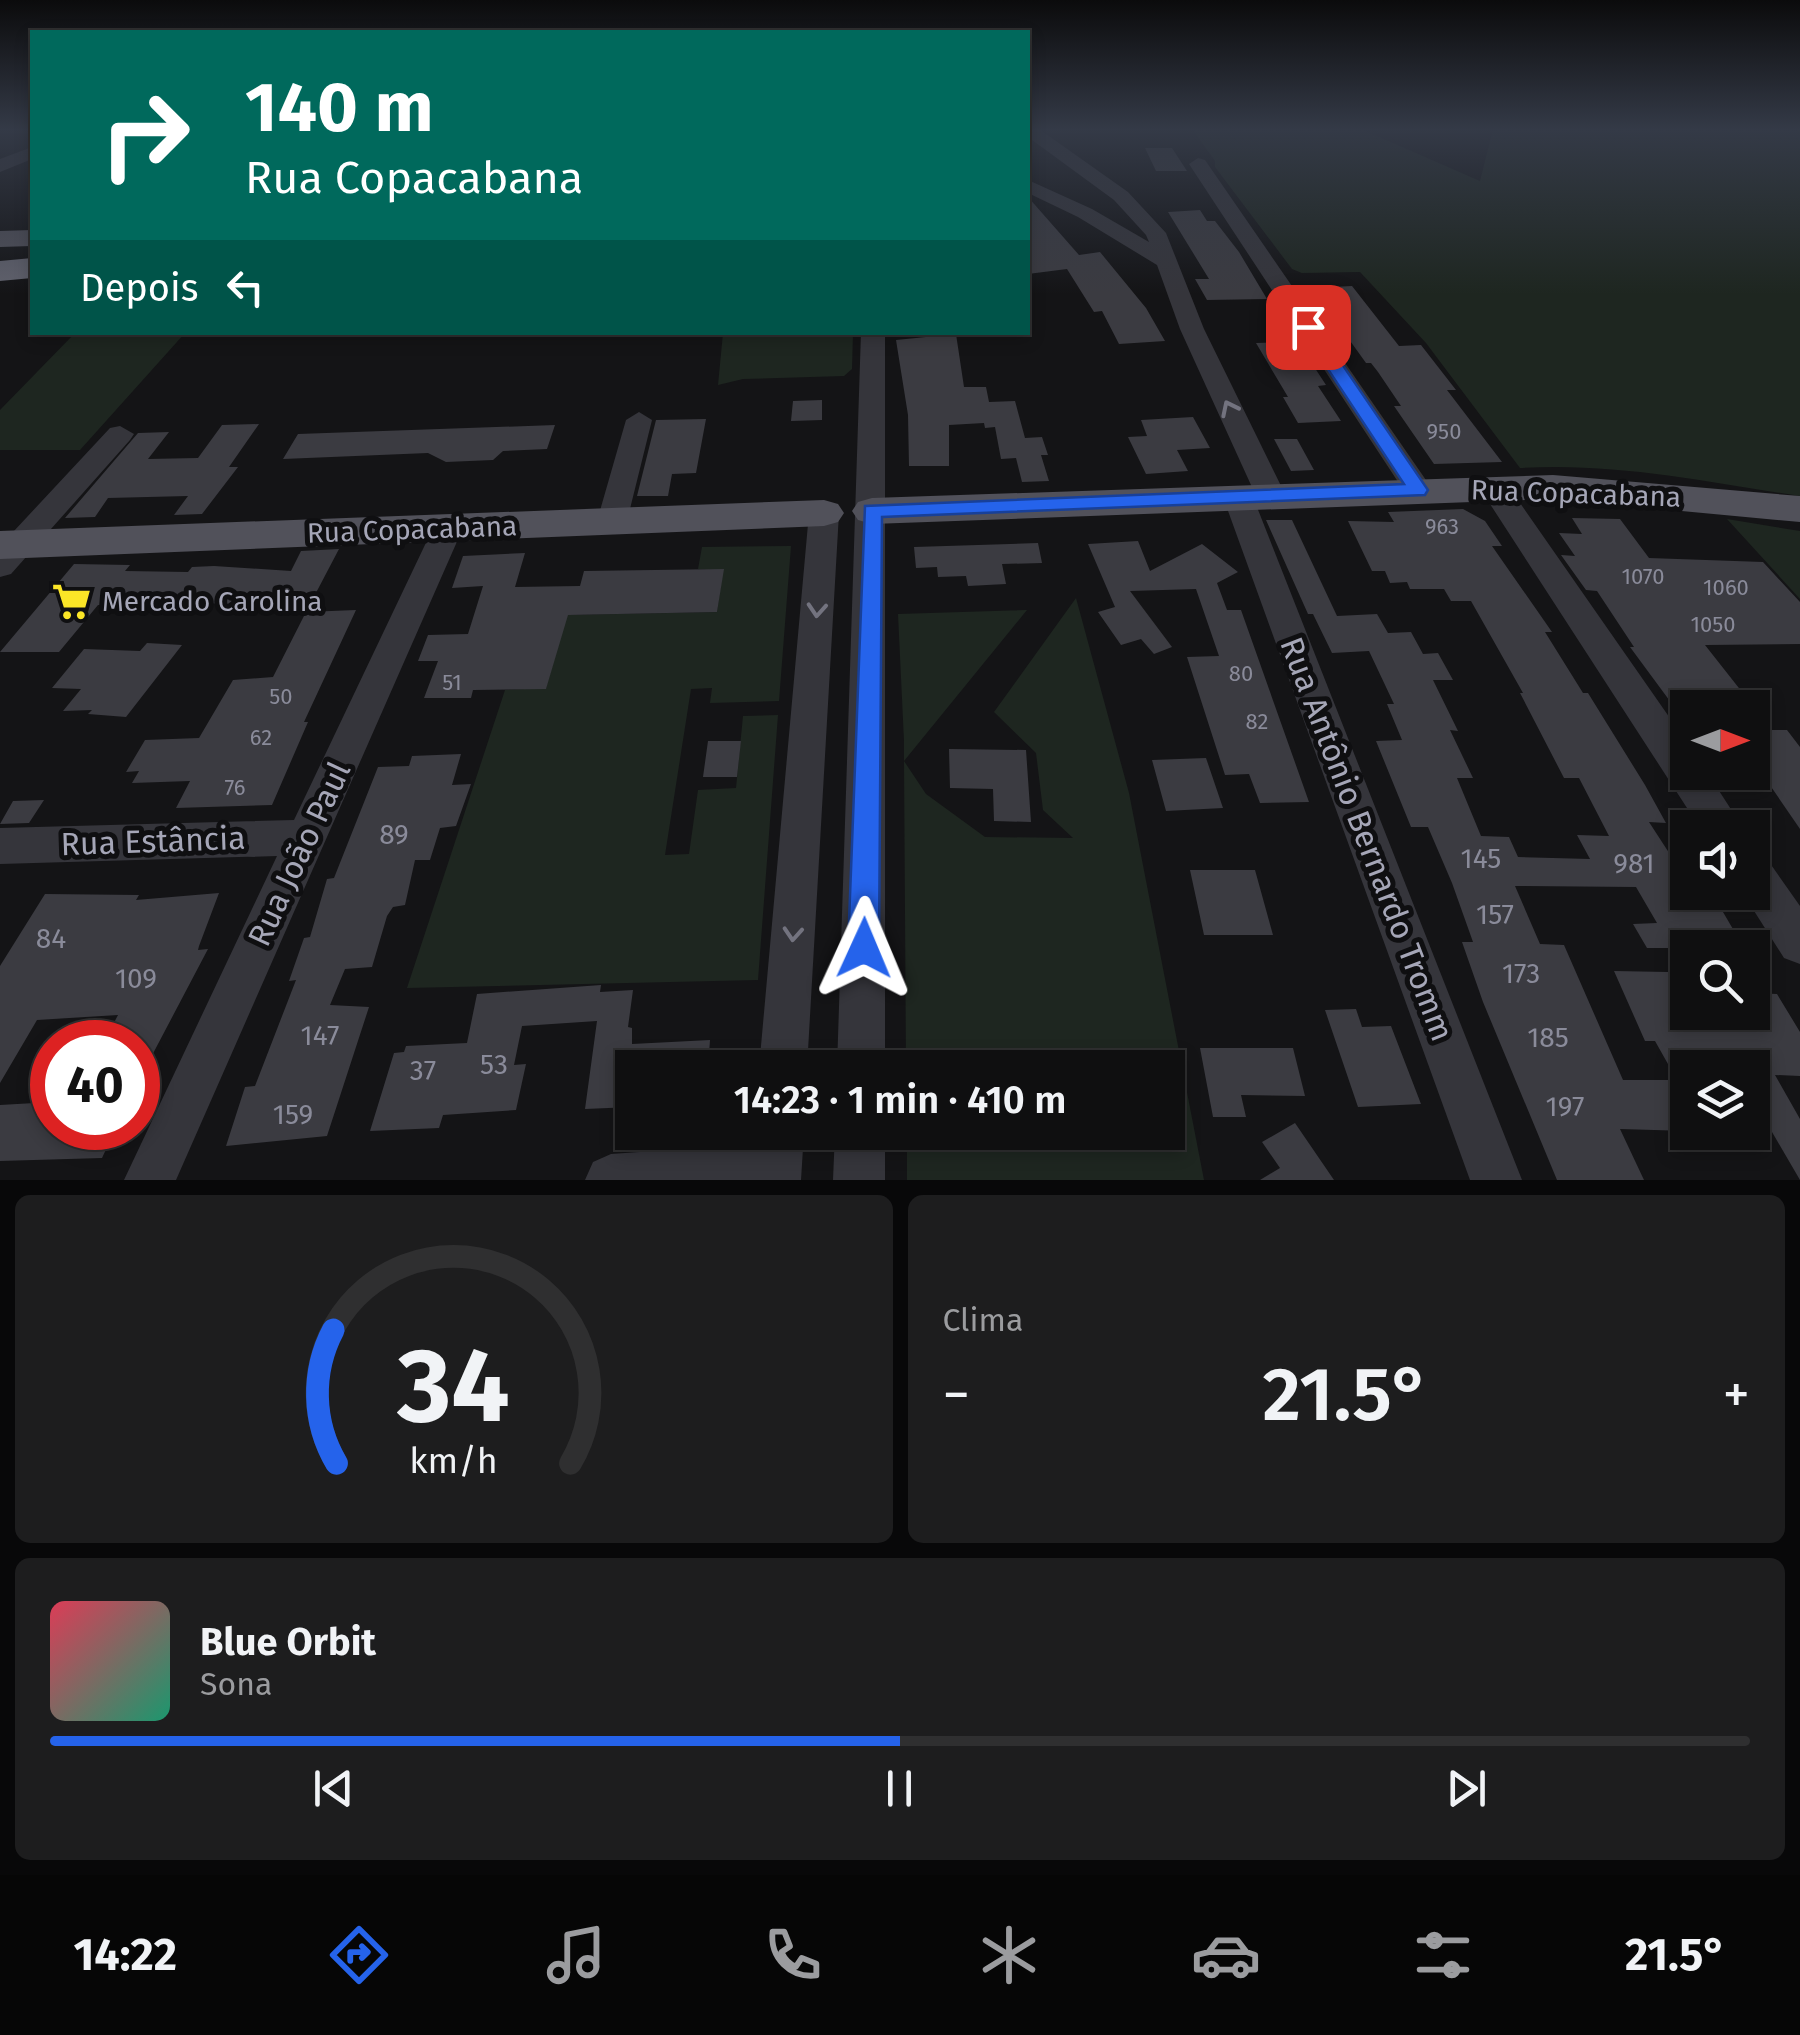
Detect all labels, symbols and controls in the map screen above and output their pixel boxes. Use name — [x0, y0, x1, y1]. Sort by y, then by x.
text: 140 m — [245, 66, 434, 150]
icon: right — [80, 70, 210, 200]
text: Rua Copacabana — [245, 151, 583, 205]
icon: left — [218, 260, 273, 315]
text: Depois — [80, 265, 198, 311]
pin — [1266, 285, 1351, 370]
icon: arrive — [1281, 300, 1336, 355]
one-way arrow — [1222, 400, 1242, 418]
house number: 950 — [1427, 418, 1461, 445]
street label: Rua Copacabana — [1470, 473, 1682, 514]
street label: Rua Copacabana — [306, 509, 518, 550]
house number: 963 — [1425, 513, 1459, 540]
house number: 1070 — [1621, 563, 1665, 590]
house number: 1060 — [1703, 574, 1749, 601]
supermarket icon: Mercado Carolina — [51, 580, 93, 622]
place label: Mercado Carolina — [102, 585, 323, 618]
one-way arrow — [806, 603, 828, 619]
house number: 1050 — [1690, 611, 1736, 638]
street label: Rua Antônio Bernardo Tromm — [1272, 632, 1462, 1046]
house number: 80 — [1229, 660, 1253, 687]
house number: 51 — [442, 669, 462, 696]
house number: 50 — [269, 683, 293, 710]
north arrow — [1670, 690, 1770, 790]
map controls — [1670, 690, 1770, 1150]
house number: 82 — [1246, 708, 1268, 735]
house number: 62 — [250, 724, 272, 751]
street label: Rua João Paul — [240, 756, 358, 952]
house number: 76 — [225, 774, 246, 801]
button: sound — [1670, 810, 1770, 910]
house number: 89 — [379, 818, 409, 851]
street label: Rua Estância — [60, 819, 246, 863]
house number: 145 — [1461, 842, 1501, 875]
house number: 981 — [1613, 847, 1655, 880]
position arrow — [812, 896, 916, 1000]
house number: 157 — [1476, 898, 1514, 931]
house number: 84 — [36, 922, 66, 955]
one-way arrow — [783, 927, 804, 943]
button: search — [1670, 930, 1770, 1030]
house number: 173 — [1502, 957, 1540, 990]
house number: 109 — [115, 962, 157, 995]
house number: 147 — [301, 1019, 339, 1052]
speed limit sign: 40 — [30, 1020, 160, 1150]
house number: 185 — [1527, 1021, 1569, 1054]
house number: 53 — [480, 1048, 508, 1081]
button: layers — [1670, 1050, 1770, 1150]
house number: 37 — [410, 1054, 436, 1087]
text: 14:23 · 1 min · 410 m — [734, 1077, 1066, 1123]
house number: 197 — [1546, 1090, 1584, 1123]
house number: 159 — [273, 1098, 313, 1131]
text: Clima — [943, 1301, 1023, 1339]
text: 34 — [396, 1324, 510, 1449]
text: 21.5° — [1263, 1350, 1430, 1440]
text: − — [943, 1362, 970, 1428]
text: + — [1723, 1362, 1750, 1428]
text: km/h — [410, 1440, 498, 1482]
text: Blue Orbit — [200, 1619, 376, 1665]
text: Sona — [200, 1665, 272, 1703]
icon: previous — [306, 1761, 361, 1816]
icon: pause — [872, 1761, 927, 1816]
icon: next — [1439, 1761, 1494, 1816]
icon: directions — [324, 1920, 394, 1990]
icon: music — [541, 1920, 611, 1990]
icon: phone — [758, 1920, 828, 1990]
icon: climate — [974, 1920, 1044, 1990]
icon: car — [1191, 1920, 1261, 1990]
icon: filters — [1408, 1920, 1478, 1990]
text: 14:22 — [73, 1928, 177, 1982]
text: 21.5° — [1625, 1928, 1727, 1982]

